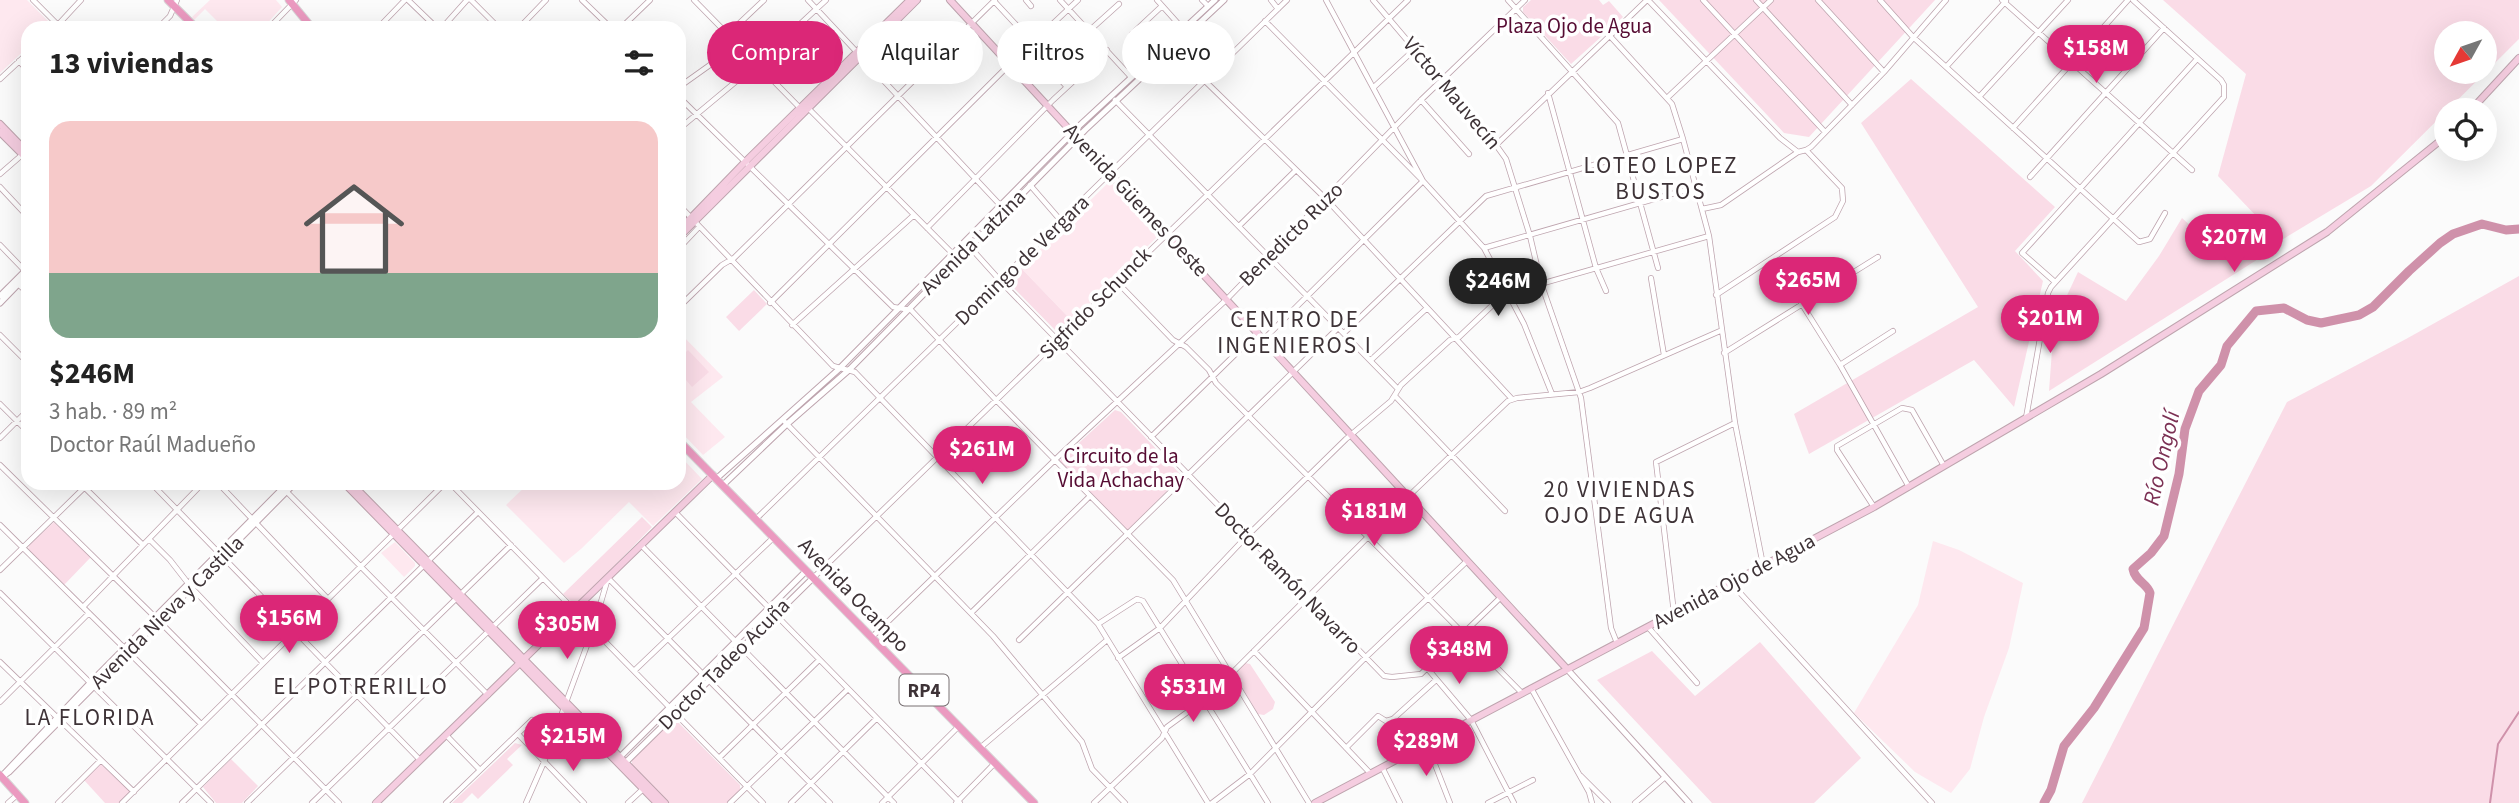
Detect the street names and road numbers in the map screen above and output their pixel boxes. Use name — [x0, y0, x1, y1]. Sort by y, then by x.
street label: Víctor Mauvecín — [1396, 30, 1508, 156]
street label: Avenida Güemes Oeste — [1057, 117, 1215, 283]
street label: Benedicto Ruzo — [1232, 175, 1350, 293]
street label: Avenida Latzina — [914, 183, 1032, 301]
street label: Domingo de Vergara — [948, 188, 1096, 332]
street label: Sigfrido Schunck — [1032, 240, 1158, 366]
street label: Doctor Ramón Navarro — [1208, 496, 1368, 660]
street label: Avenida Ojo de Agua — [1648, 526, 1820, 636]
street label: Avenida Nieva y Castilla — [83, 528, 251, 696]
street label: Avenida Ocampo — [792, 531, 916, 659]
street label: Doctor Tadeo Acuña — [651, 591, 797, 737]
road number: RP4 — [900, 674, 948, 706]

